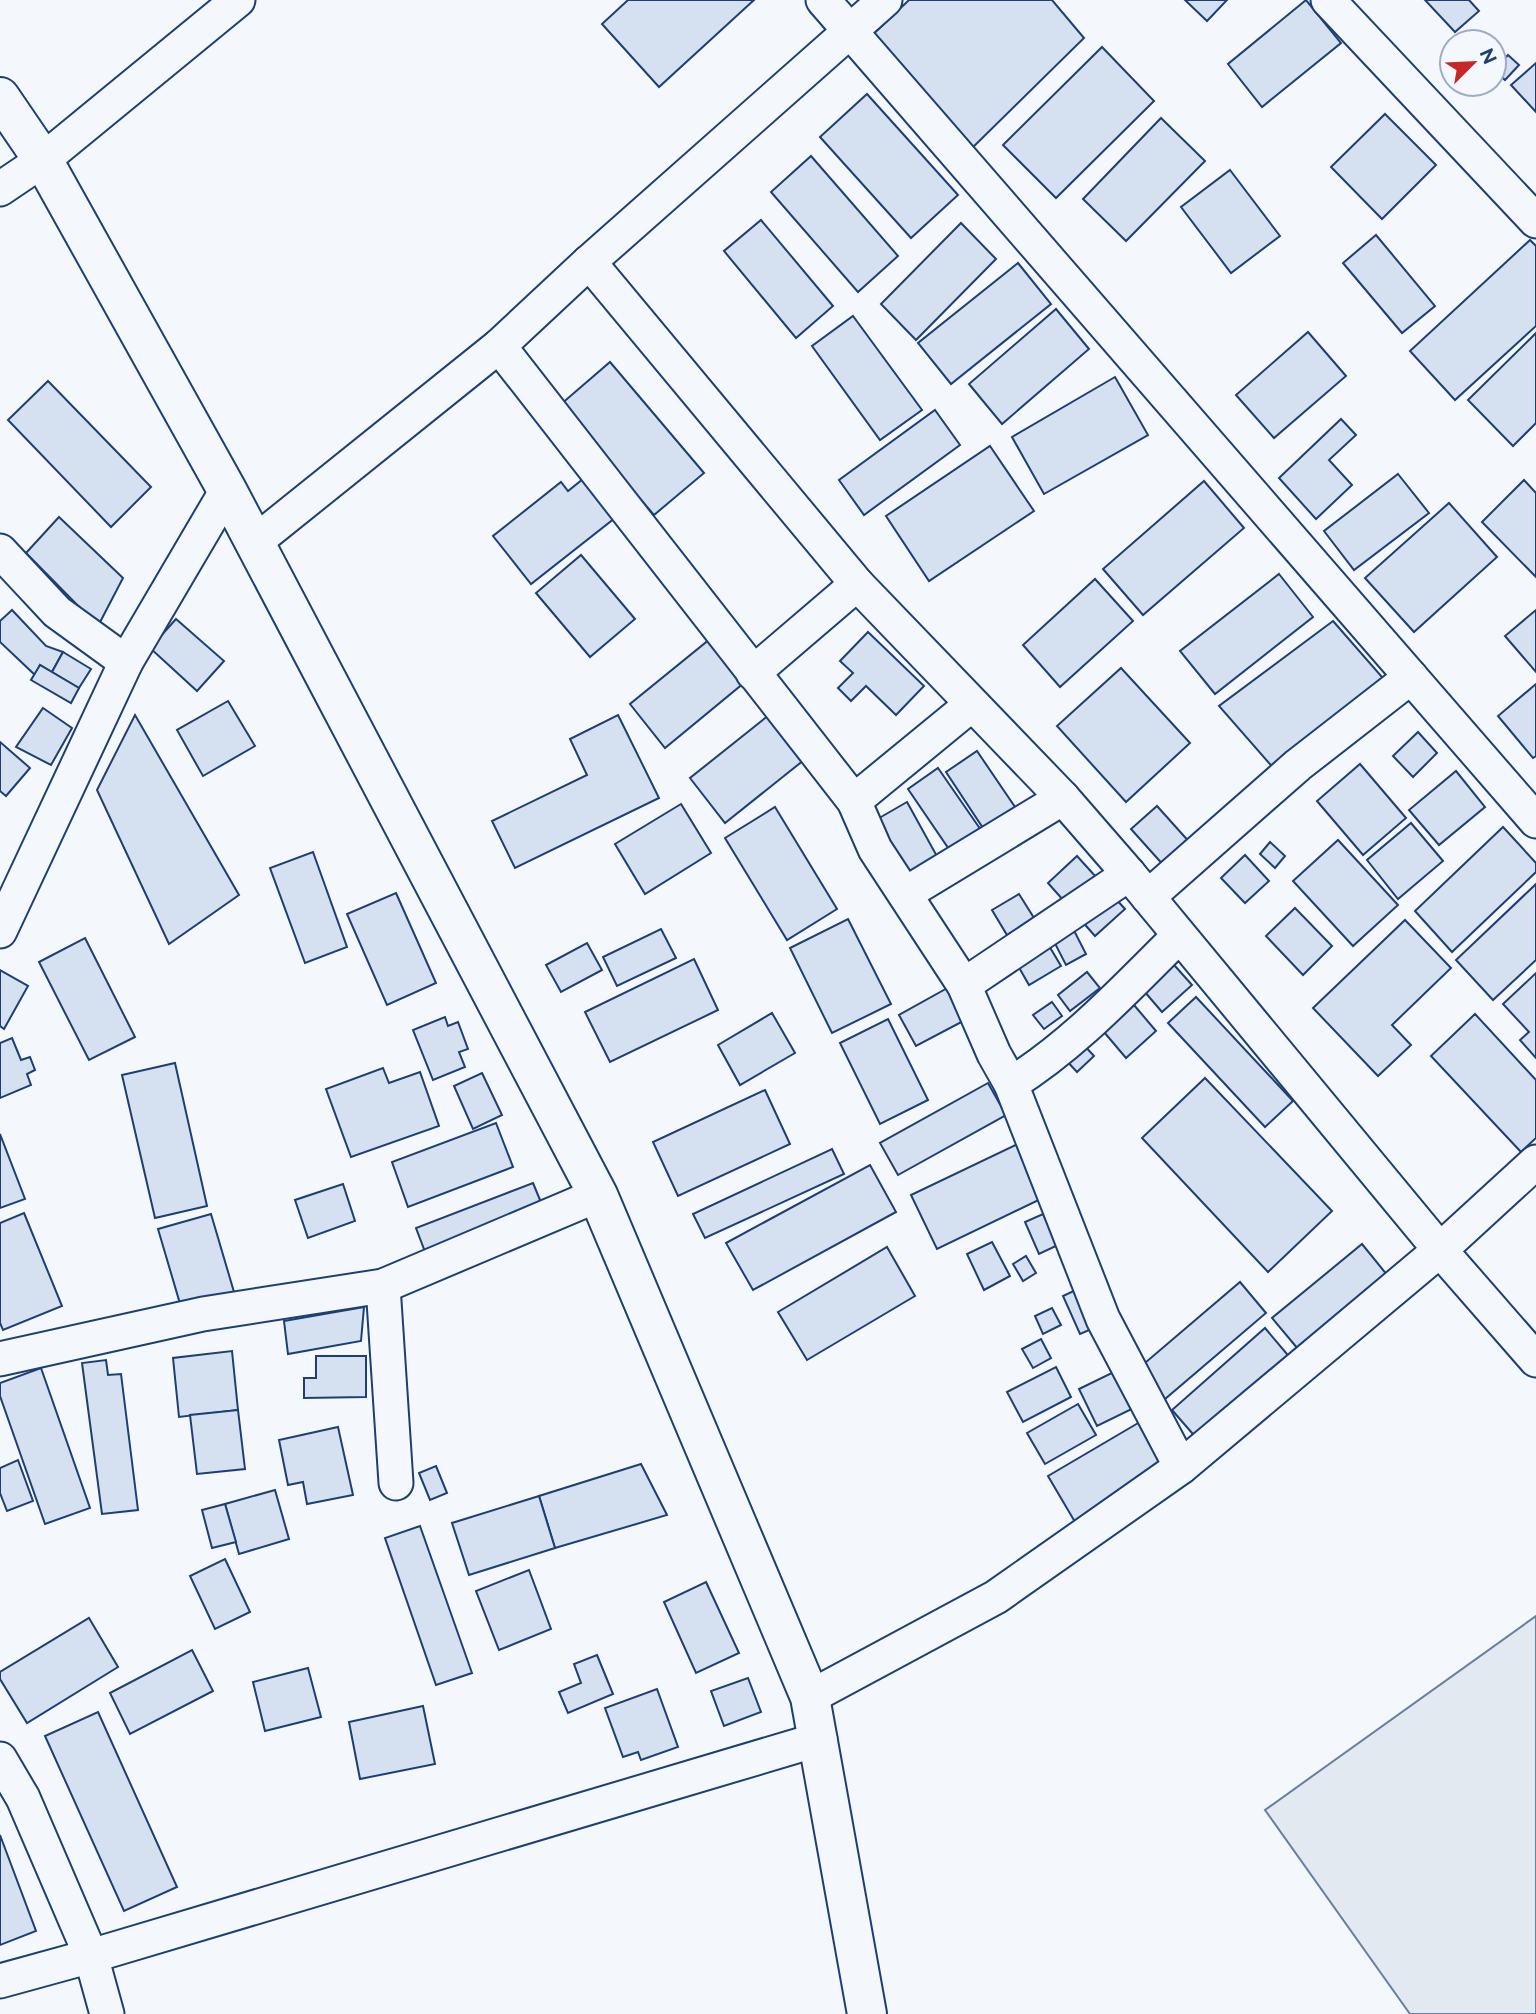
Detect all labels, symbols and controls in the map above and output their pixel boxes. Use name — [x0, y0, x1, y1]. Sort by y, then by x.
north arrow — [1438, 28, 1508, 98]
text: N — [1476, 45, 1502, 67]

